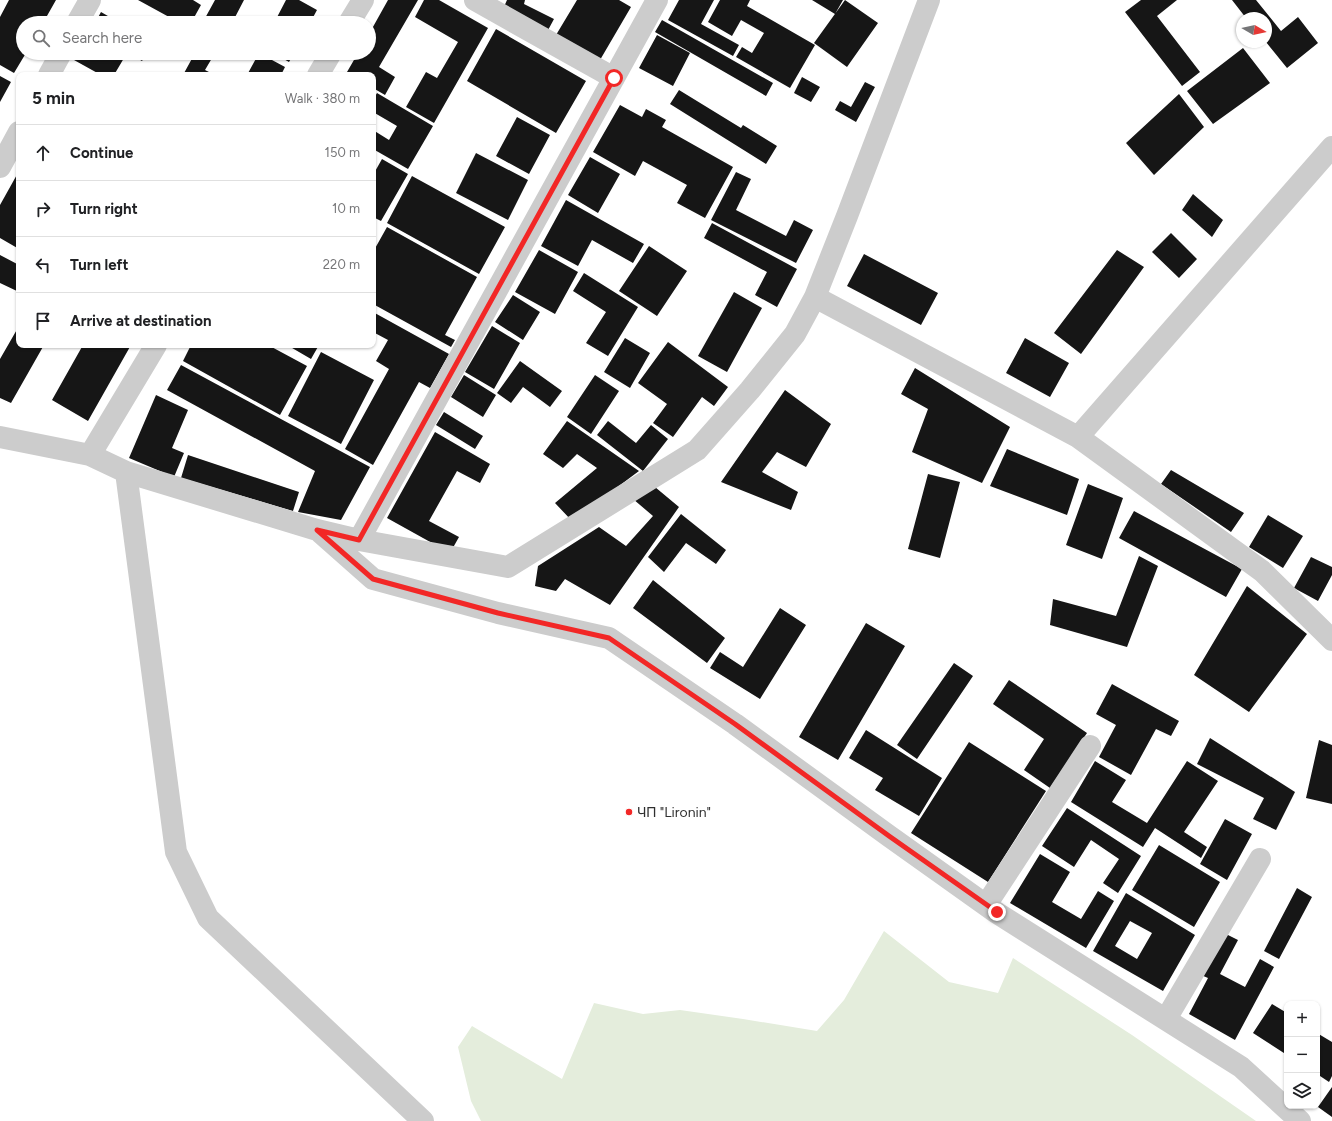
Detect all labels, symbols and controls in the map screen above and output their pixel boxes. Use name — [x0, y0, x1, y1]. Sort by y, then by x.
north arrow — [1236, 12, 1272, 48]
search box — [16, 16, 376, 60]
icon: search — [30, 27, 52, 49]
text: Search here — [62, 29, 142, 47]
route start — [605, 69, 623, 87]
text: 5 min — [32, 88, 75, 108]
text: Walk · 380 m — [285, 91, 360, 106]
icon: ahead — [32, 142, 54, 164]
text: Continue — [70, 144, 133, 162]
text: 150 m — [325, 145, 360, 160]
icon: right — [32, 198, 54, 220]
text: Turn right — [70, 200, 138, 218]
text: 10 m — [332, 201, 360, 216]
icon: left — [32, 254, 54, 276]
text: Turn left — [70, 256, 128, 274]
text: 220 m — [323, 257, 360, 272]
icon: arrive — [32, 310, 54, 332]
text: Arrive at destination — [70, 312, 211, 330]
place label: ЧП "Lironin" — [637, 804, 711, 821]
marker: ЧП "Lironin" — [624, 807, 634, 817]
route end — [988, 903, 1006, 921]
map controls — [1284, 1001, 1320, 1109]
button: + — [1284, 1001, 1320, 1037]
button: − — [1284, 1037, 1320, 1073]
button: layers — [1284, 1073, 1320, 1109]

